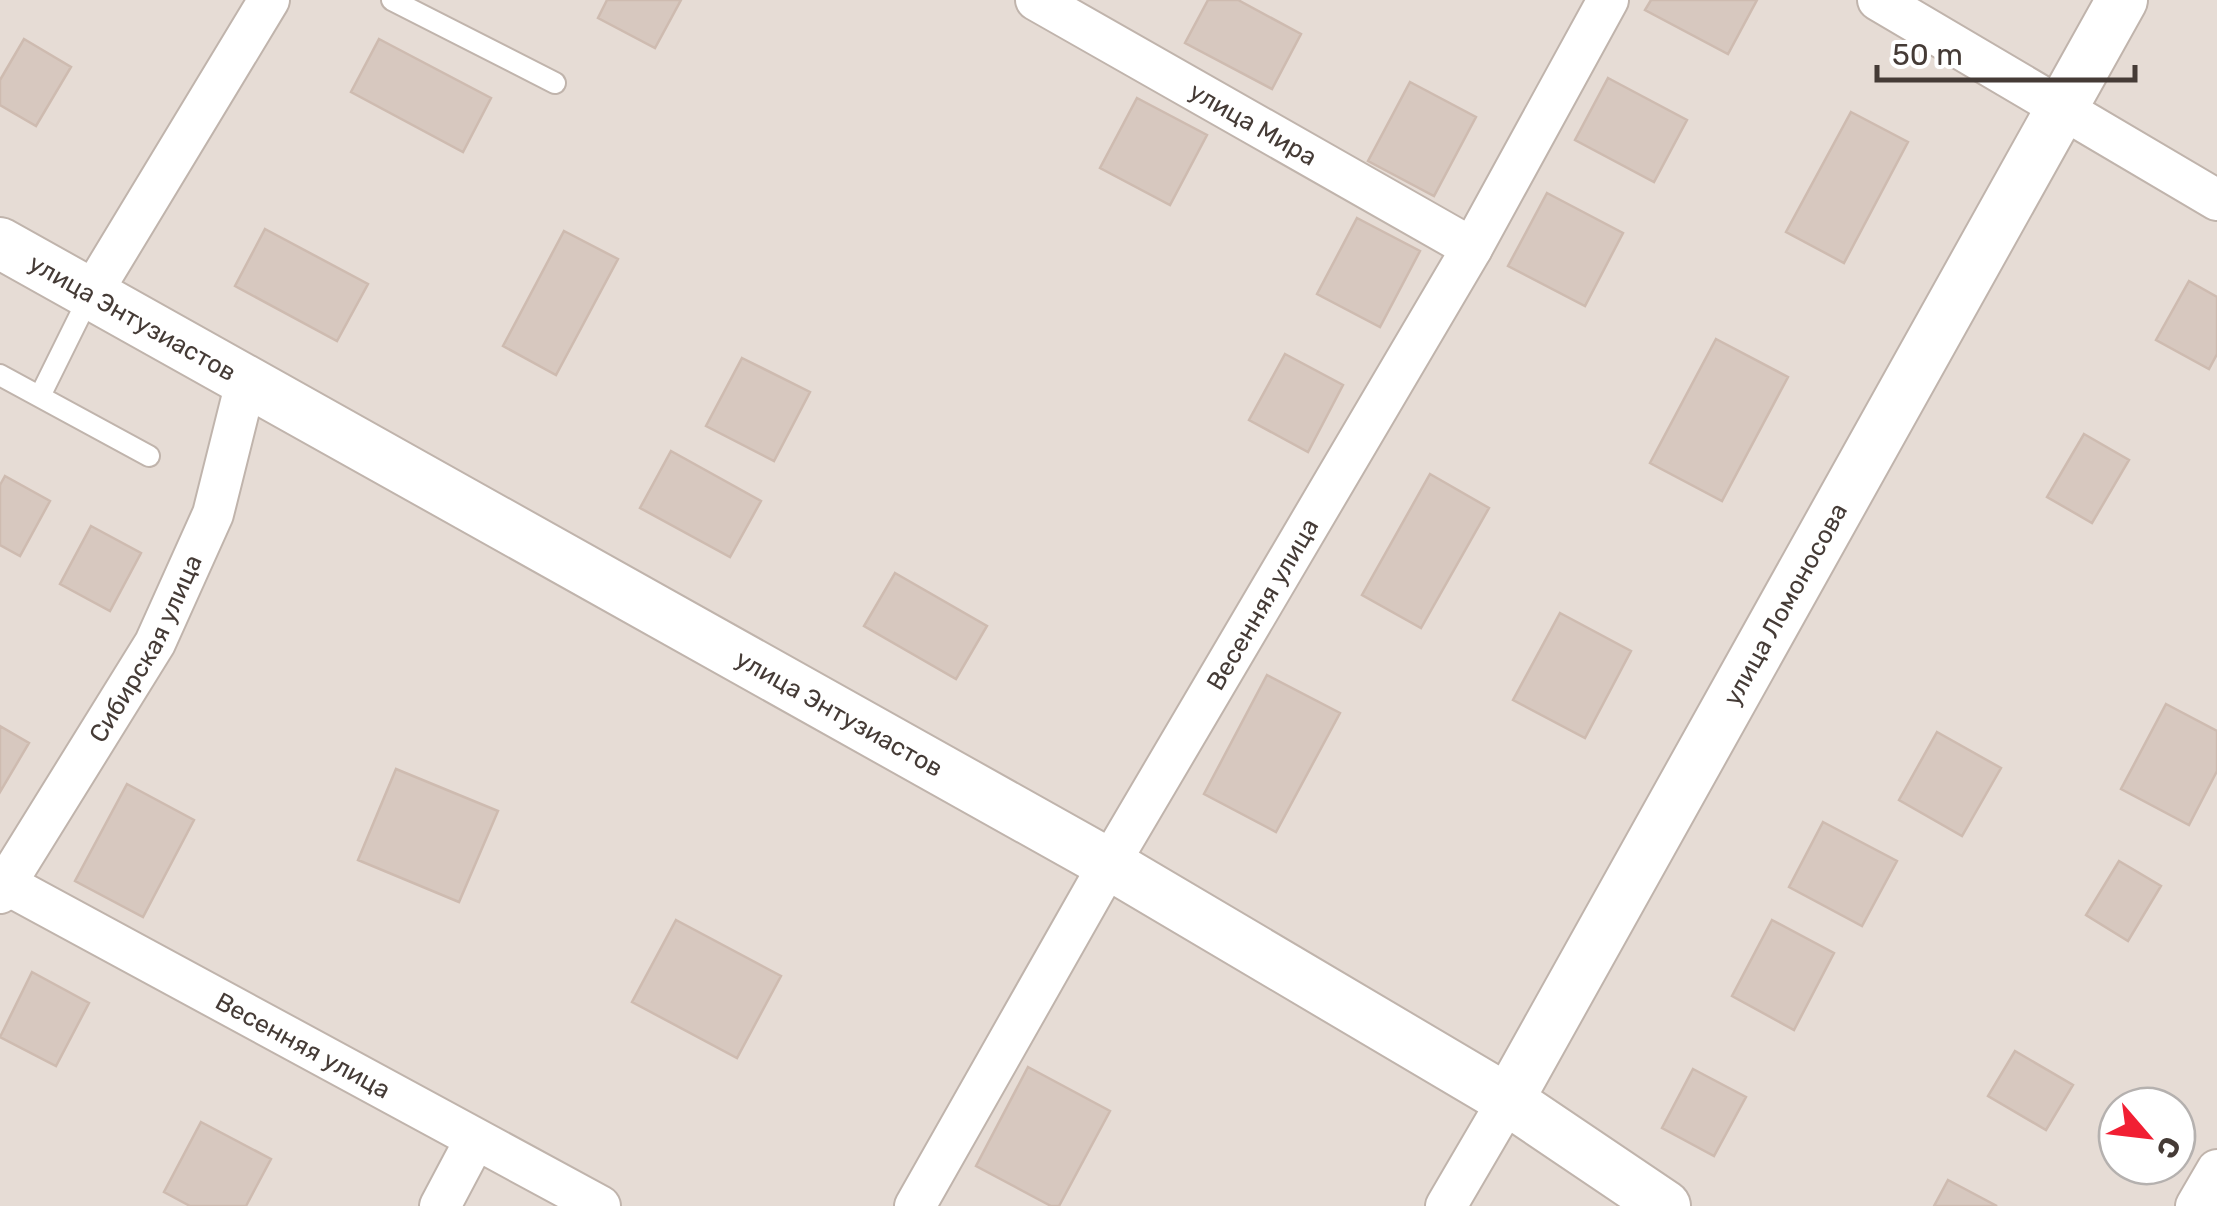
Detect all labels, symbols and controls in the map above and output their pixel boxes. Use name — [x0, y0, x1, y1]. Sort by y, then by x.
scale bar — [1877, 20, 2134, 82]
text: 50 m — [1892, 37, 1963, 73]
street label: улица Мира — [1184, 76, 1322, 171]
street label: улица Энтузиастов — [24, 248, 241, 387]
street label: улица Ломоносова — [1717, 498, 1853, 710]
street label: Весенняя улица — [1200, 513, 1324, 695]
street label: Сибирская улица — [83, 550, 207, 747]
street label: улица Энтузиастов — [731, 644, 948, 783]
street label: Весенняя улица — [211, 986, 396, 1104]
north arrow — [2097, 1086, 2197, 1186]
text: С — [2149, 1131, 2188, 1164]

